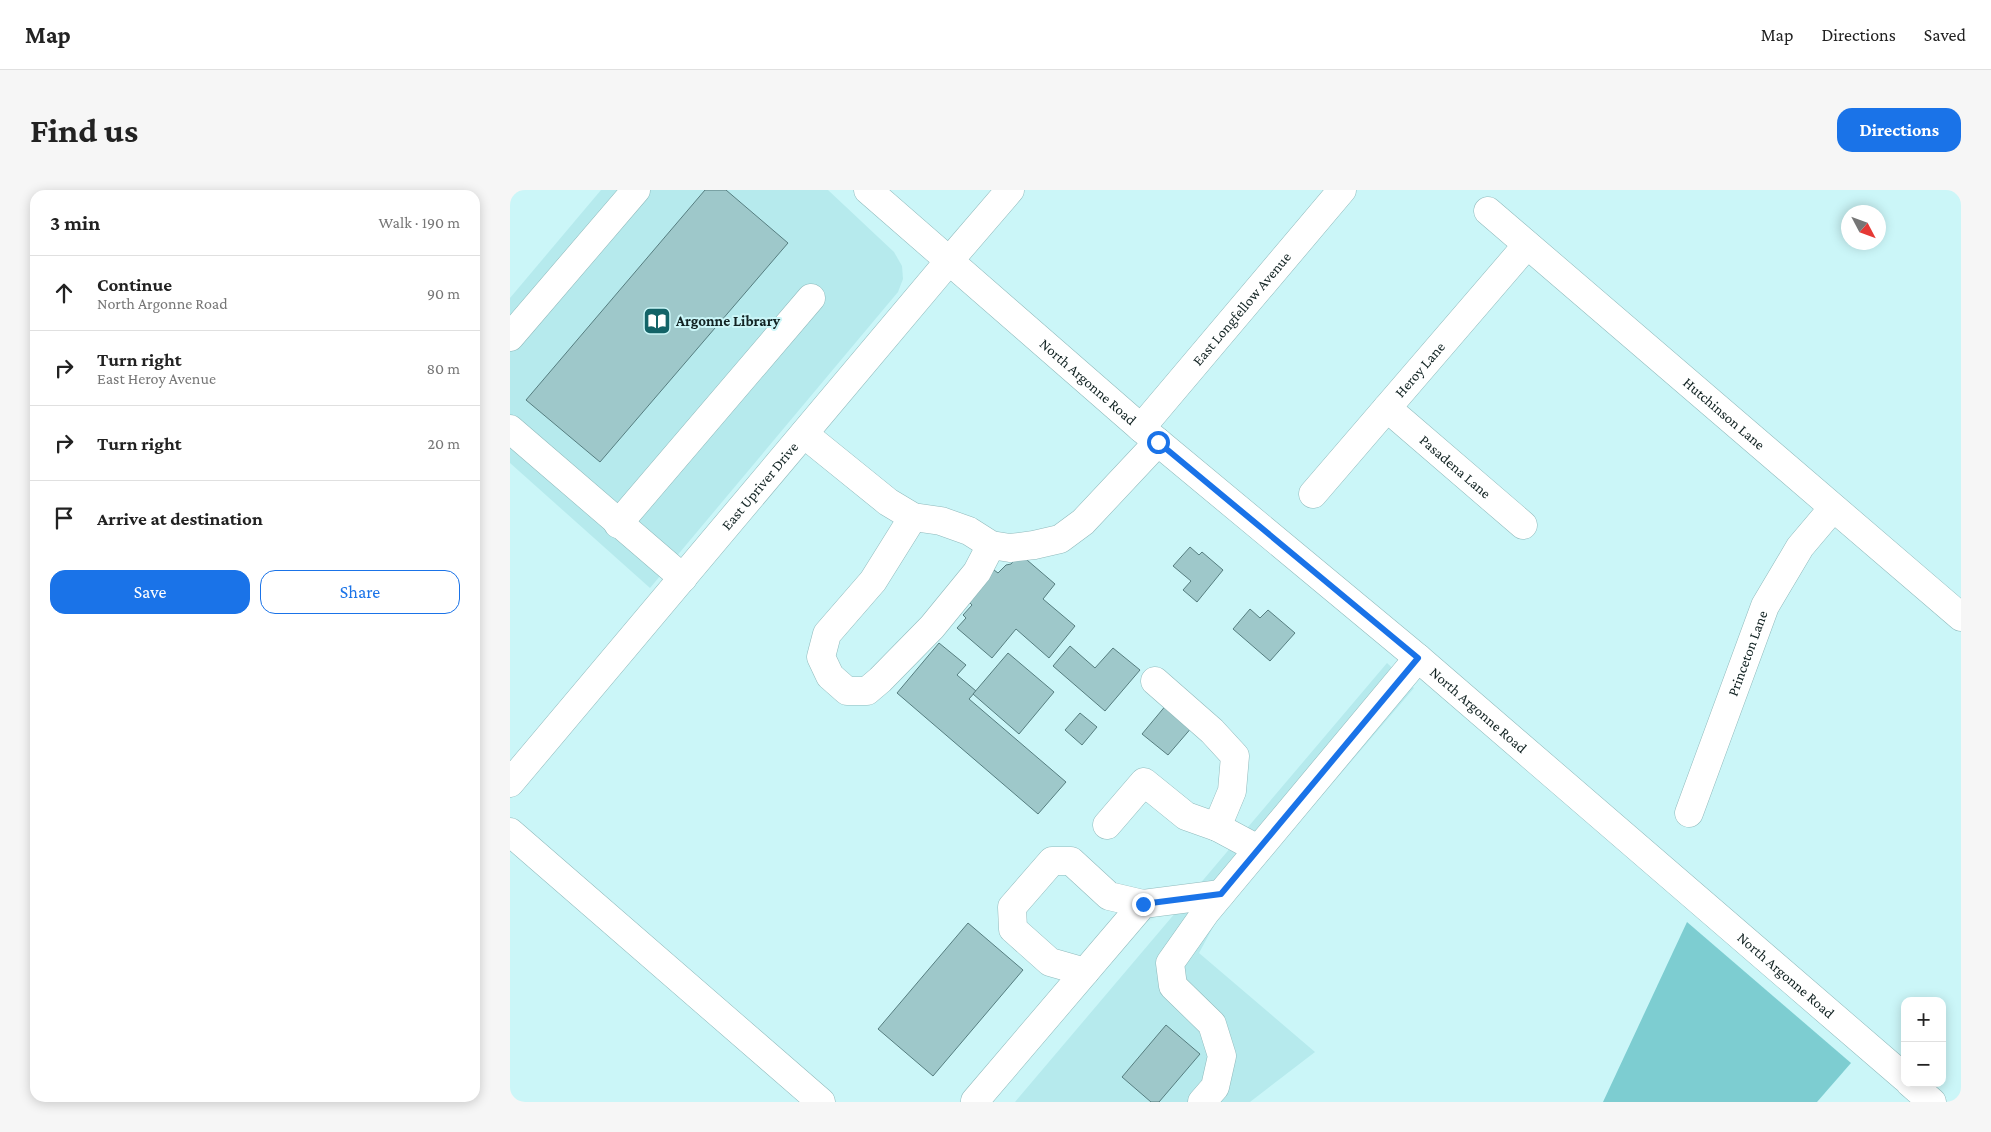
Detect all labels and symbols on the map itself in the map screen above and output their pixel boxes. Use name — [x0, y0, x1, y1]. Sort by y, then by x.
north arrow — [1841, 205, 1886, 250]
street label: East Longfellow Avenue — [1189, 249, 1294, 369]
library icon: Argonne Library — [642, 306, 672, 336]
place label: Argonne Library — [675, 313, 781, 329]
street label: North Argonne Road — [1037, 336, 1140, 428]
street label: Heroy Lane — [1392, 338, 1448, 401]
street label: Hutchinson Lane — [1680, 374, 1768, 453]
route start — [1147, 431, 1170, 454]
street label: Pasadena Lane — [1416, 432, 1494, 502]
street label: East Upriver Drive — [718, 439, 801, 533]
street label: Princeton Lane — [1725, 608, 1771, 698]
street label: North Argonne Road — [1427, 664, 1530, 756]
route end — [1132, 893, 1155, 916]
street label: North Argonne Road — [1734, 929, 1838, 1021]

